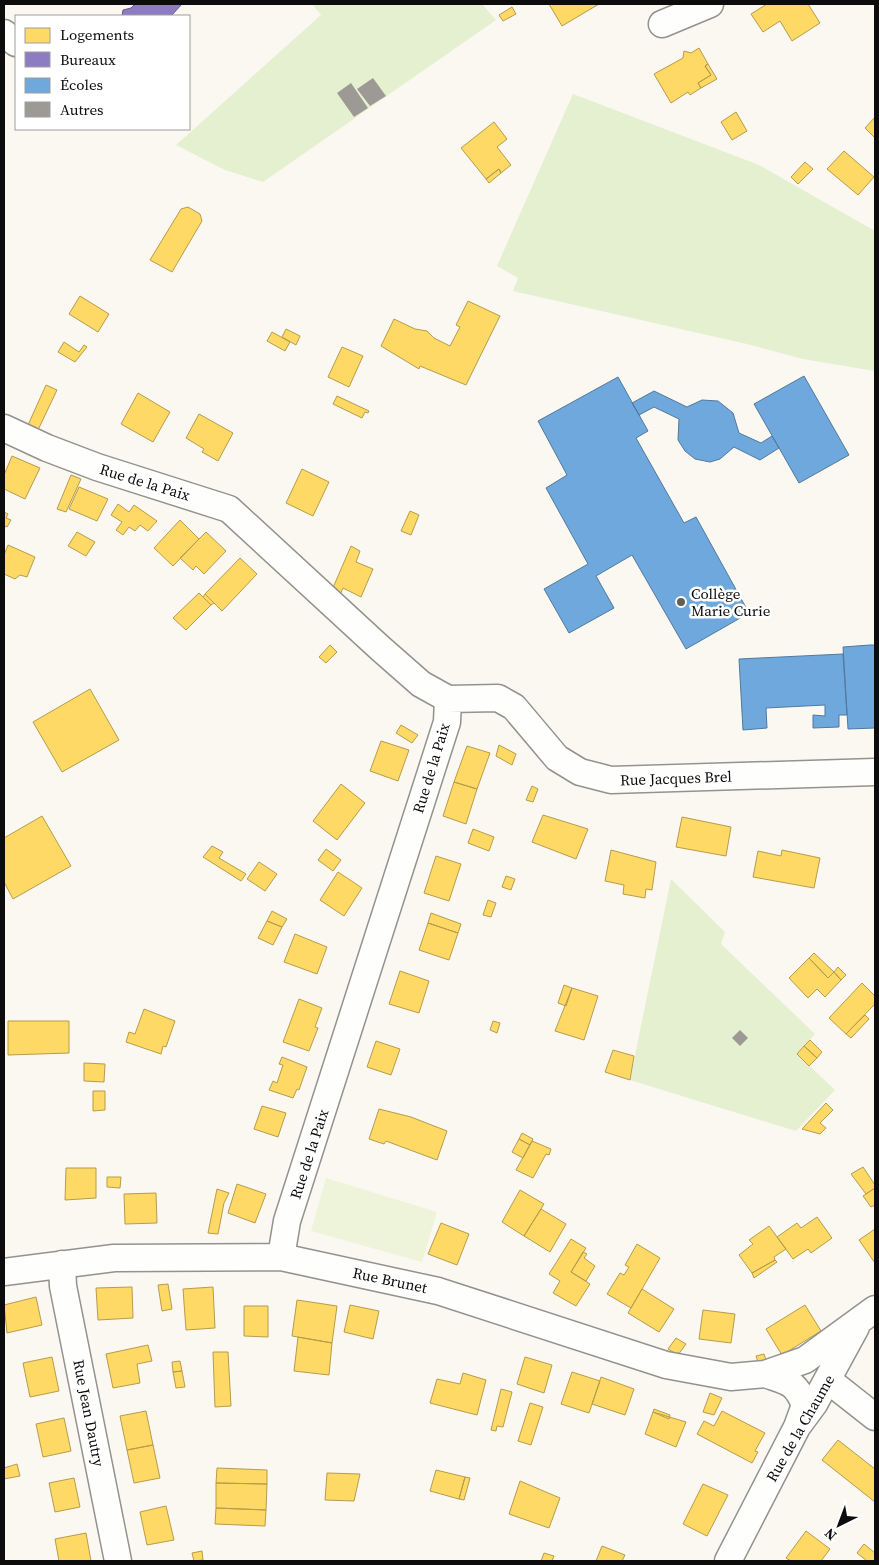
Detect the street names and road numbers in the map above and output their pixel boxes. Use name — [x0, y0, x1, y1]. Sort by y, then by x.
street label: Rue de la Paix — [97, 458, 193, 506]
street label: Rue de la Paix — [407, 720, 455, 816]
street label: Rue Jacques Brel — [620, 766, 733, 790]
street label: Rue de la Paix — [285, 1106, 333, 1202]
street label: Rue Brunet — [351, 1262, 429, 1298]
street label: Rue Jean Dautry — [68, 1358, 110, 1469]
street label: Rue de la Chaume — [761, 1370, 839, 1485]

